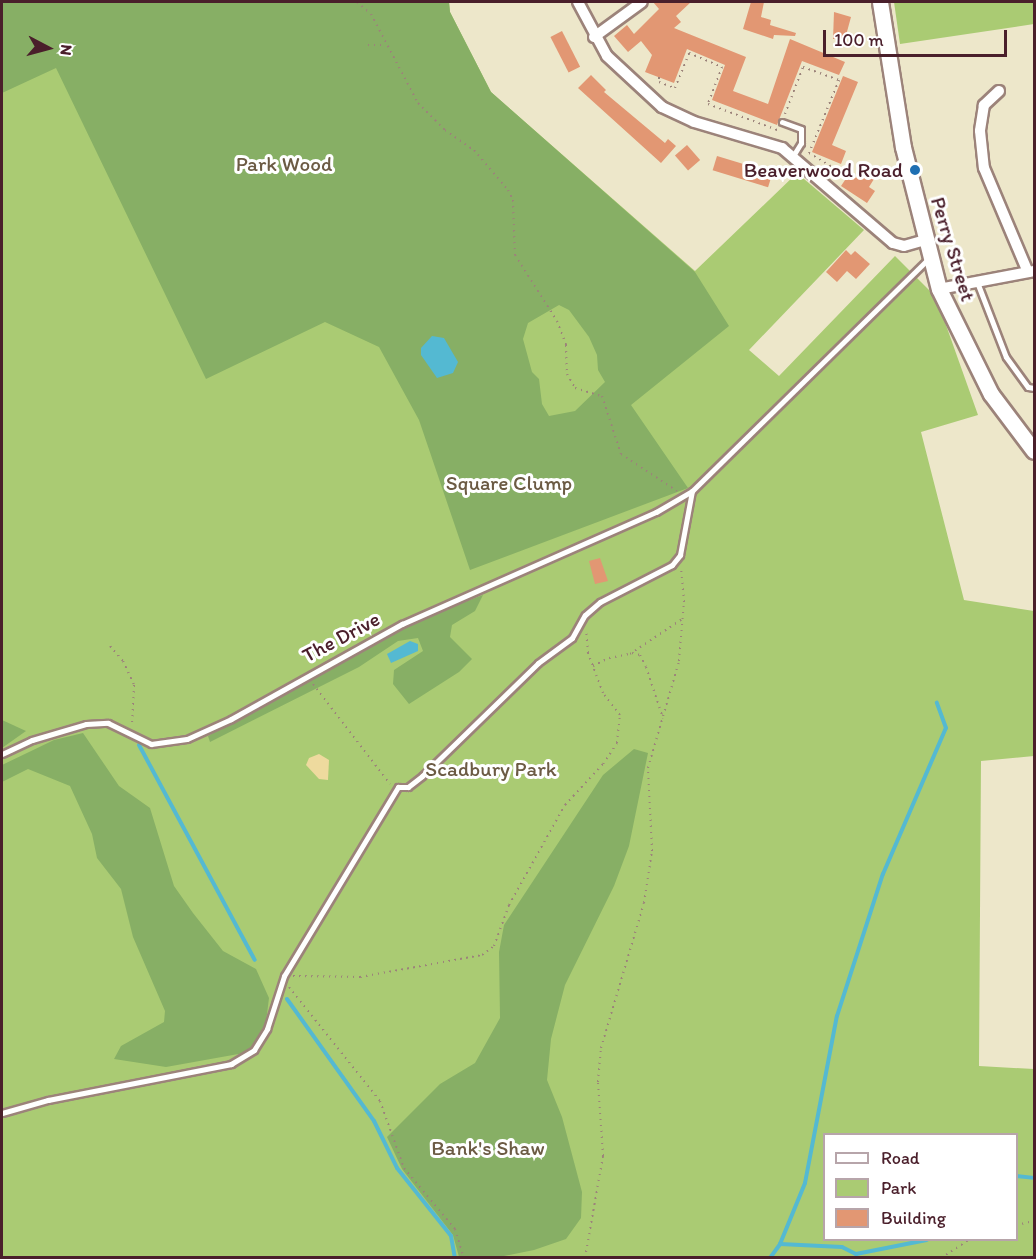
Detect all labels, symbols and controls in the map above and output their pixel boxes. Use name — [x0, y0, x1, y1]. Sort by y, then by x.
north arrow — [18, 18, 78, 78]
scale bar — [826, 18, 1010, 56]
text: 100 m — [834, 29, 884, 51]
text: N — [56, 44, 76, 56]
park label: Park Wood — [236, 151, 332, 177]
place label: Beaverwood Road — [744, 157, 903, 183]
marker: Beaverwood Road — [908, 163, 922, 177]
street label: Perry Street — [925, 194, 981, 304]
park label: Square Clump — [446, 470, 572, 496]
street label: The Drive — [298, 606, 384, 668]
park label: Scadbury Park — [426, 756, 556, 782]
legend — [823, 1133, 1018, 1241]
park label: Bank's Shaw — [431, 1135, 545, 1161]
text: Road — [881, 1147, 920, 1169]
text: Park — [881, 1177, 916, 1199]
text: Building — [881, 1207, 946, 1229]

